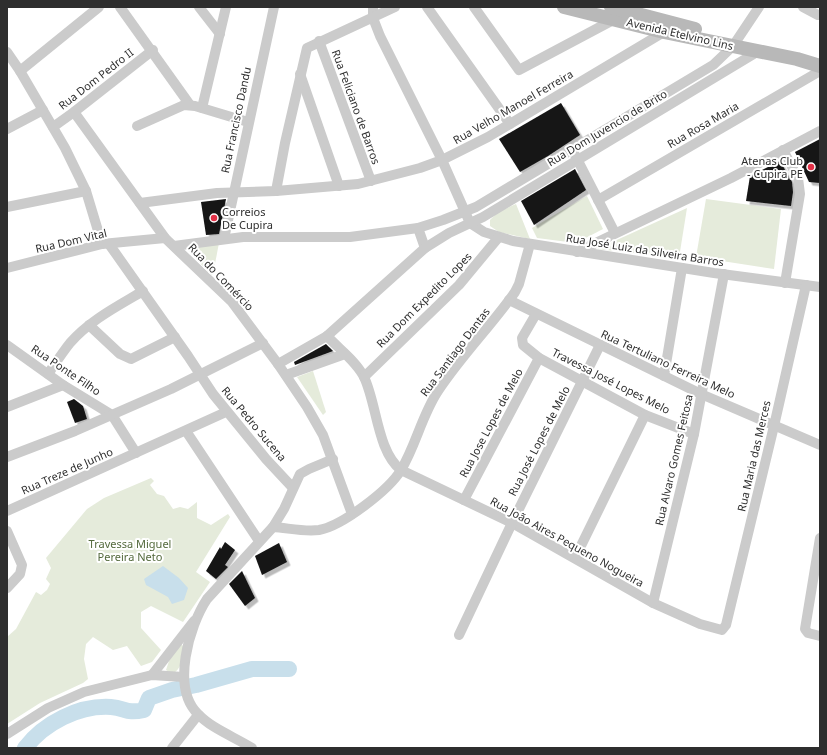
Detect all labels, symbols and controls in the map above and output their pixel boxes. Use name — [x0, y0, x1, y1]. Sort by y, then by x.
street label: Avenida Etelvino Lins — [625, 14, 735, 53]
street label: Rua Dom Pedro II — [55, 44, 137, 113]
street label: Rua Feliciano de Barros — [329, 48, 384, 166]
street label: Rua Francisco Dandu — [217, 65, 254, 174]
street label: Rua Velho Manoel Ferreira — [450, 66, 575, 147]
street label: Rua Dom Juvencio de Brito — [544, 86, 670, 169]
street label: Rua Rosa Maria — [664, 98, 741, 151]
place label: Atenas Club - Cupira PE — [741, 153, 803, 181]
marker: Atenas Club - Cupira PE — [806, 162, 816, 172]
place label: Correios De Cupira — [222, 204, 273, 232]
marker: Correios De Cupira — [209, 213, 219, 223]
street label: Rua Dom Vital — [34, 225, 108, 256]
street label: Rua José Luiz da Silveira Barros — [565, 230, 725, 269]
street label: Rua do Comércio — [185, 240, 258, 314]
street label: Rua Dom Expedito Lopes — [373, 249, 475, 351]
street label: Rua Santiago Dantas — [416, 304, 493, 399]
street label: Rua Tertuliano Ferreira Melo — [599, 326, 738, 401]
street label: Rua Ponte Filho — [29, 341, 104, 399]
street label: Travessa José Lopes Melo — [550, 344, 673, 417]
street label: Rua Jose Lopes de Melo — [455, 365, 526, 480]
street label: Rua Pedro Sucena — [219, 383, 290, 464]
street label: Rua José Lopes de Melo — [504, 383, 573, 498]
street label: Rua Alvaro Gomes Feitosa — [651, 393, 696, 527]
street label: Rua Maria das Merces — [733, 399, 774, 513]
street label: Rua Treze de Junho — [19, 443, 115, 497]
street label: Rua João Aires Pequeno Nogueira — [488, 493, 647, 590]
park label: Travessa Miguel Pereira Neto — [89, 536, 171, 564]

